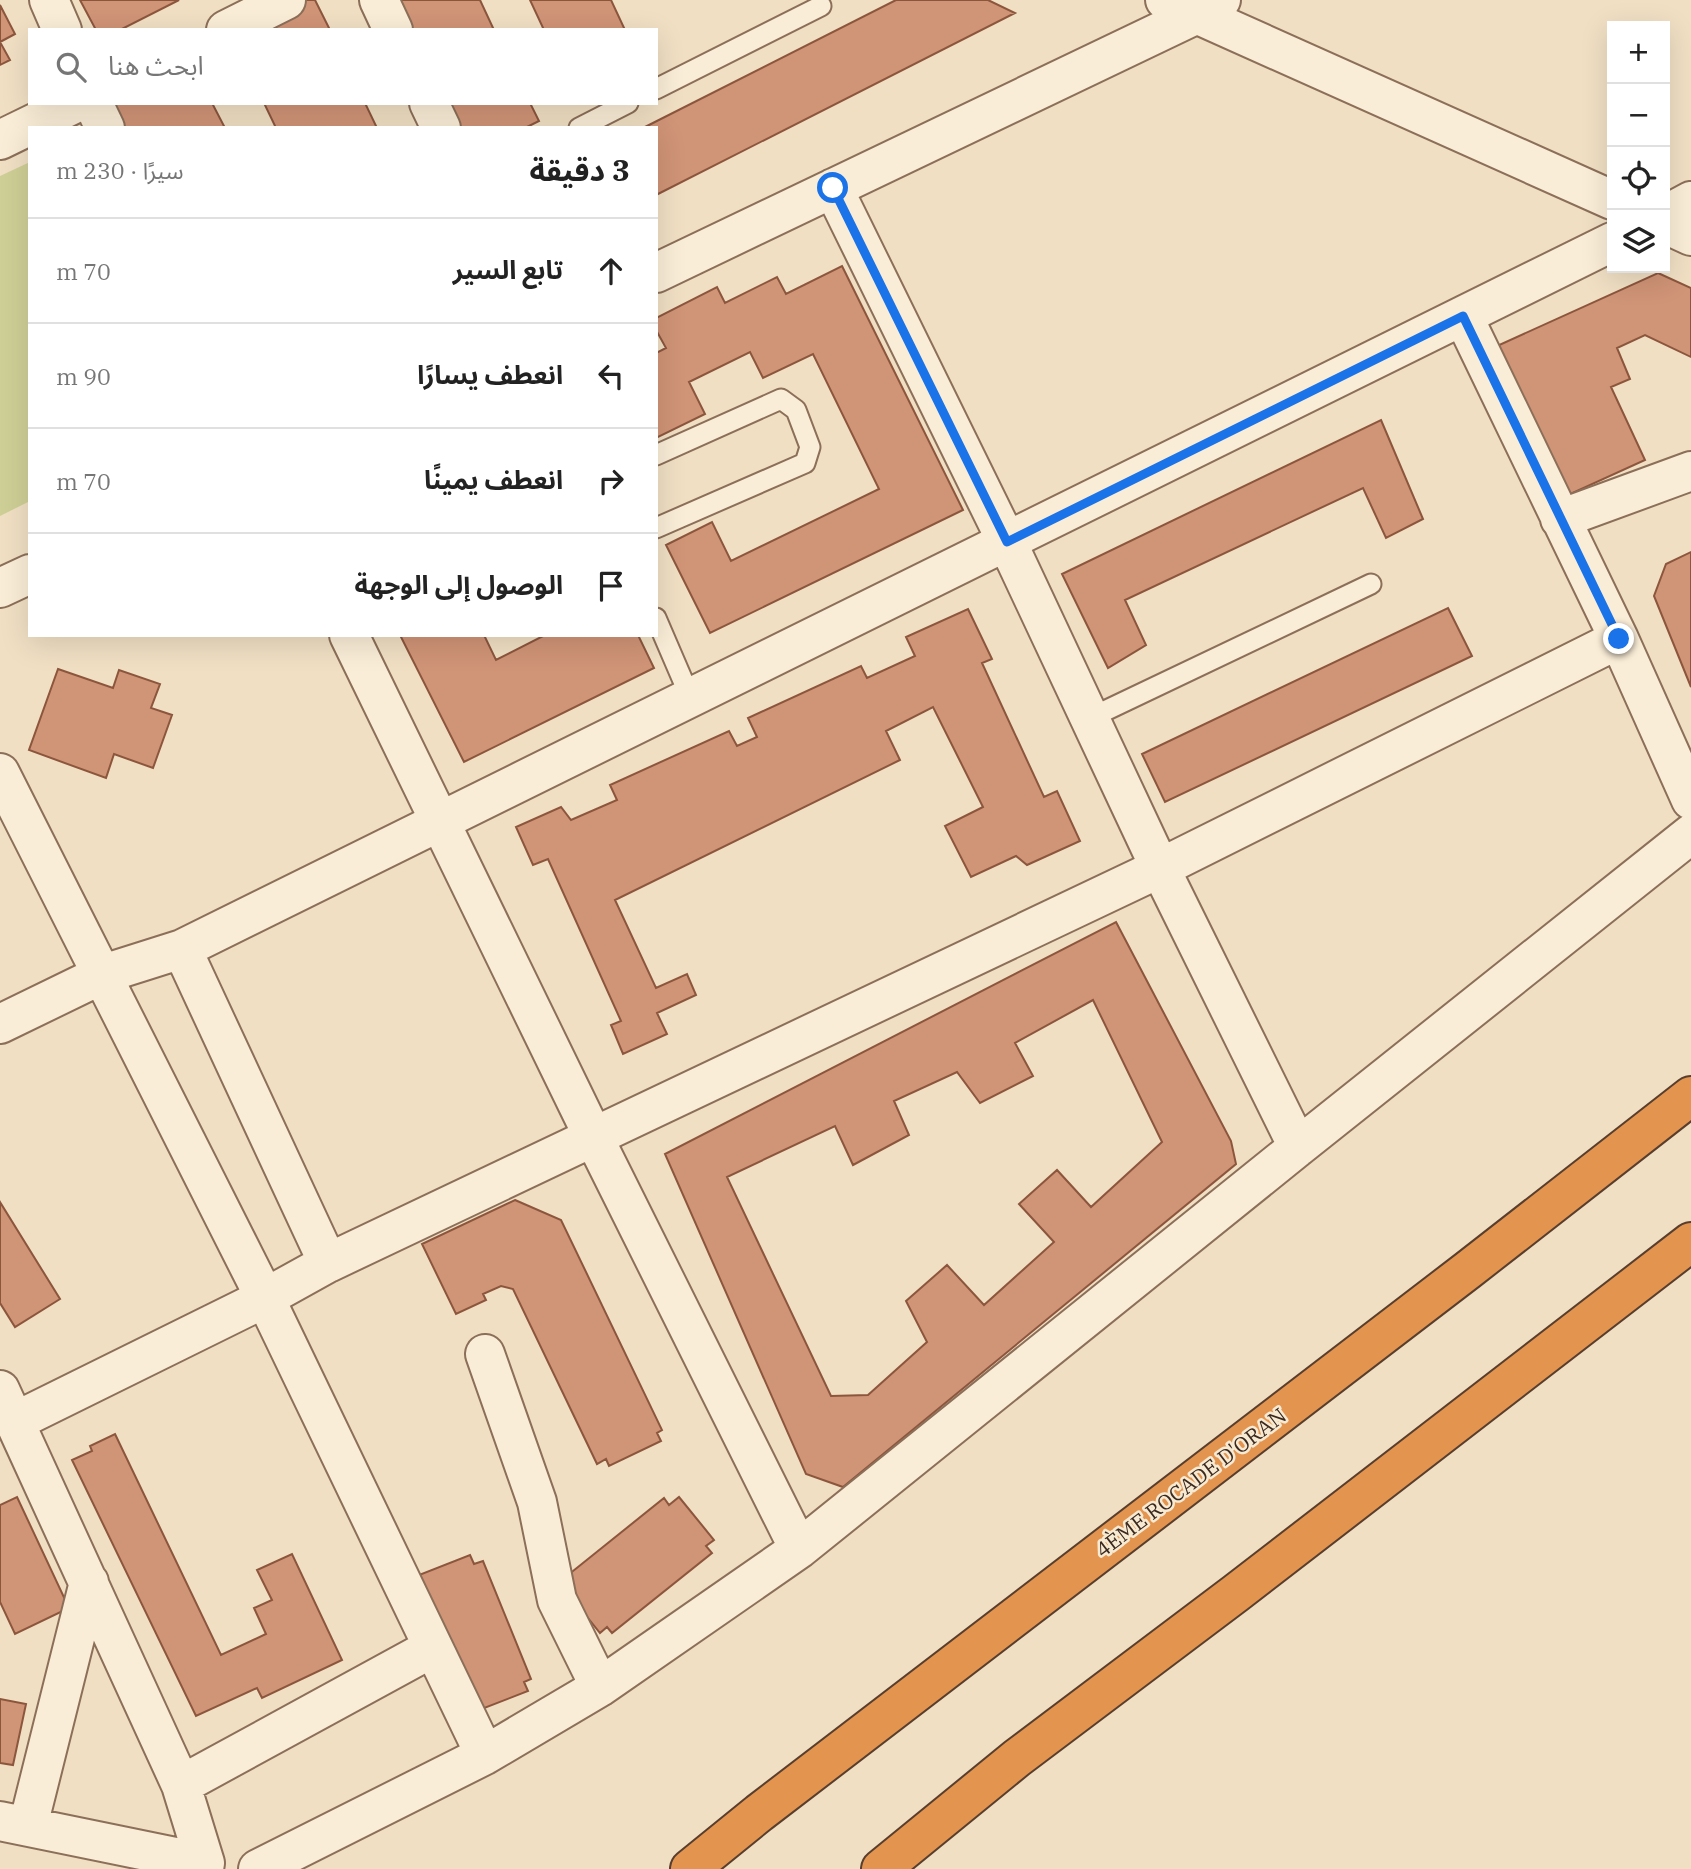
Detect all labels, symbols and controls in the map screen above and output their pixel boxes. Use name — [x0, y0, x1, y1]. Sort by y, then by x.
map controls — [1607, 21, 1670, 273]
button: + — [1607, 21, 1670, 84]
search box — [28, 28, 658, 105]
icon: search — [52, 48, 90, 86]
text: ابحث هنا — [108, 48, 204, 82]
button: − — [1607, 84, 1670, 147]
button: locate — [1607, 147, 1670, 210]
text: 3 دقيقة — [530, 150, 630, 189]
text: سيرًا · 230 m — [56, 155, 183, 185]
route start — [817, 172, 848, 203]
button: layers — [1607, 210, 1670, 273]
text: تابع السير — [453, 252, 563, 286]
icon: ahead — [592, 252, 630, 290]
text: 70 m — [56, 256, 111, 286]
text: انعطف يسارًا — [417, 357, 563, 391]
icon: left — [592, 357, 630, 395]
text: 90 m — [56, 361, 111, 391]
text: انعطف يمينًا — [424, 462, 563, 496]
icon: right — [592, 462, 630, 500]
text: 70 m — [56, 466, 111, 496]
text: الوصول إلى الوجهة — [355, 567, 563, 601]
icon: arrive — [592, 567, 630, 605]
route end — [1603, 623, 1634, 654]
street label: 4ÈME ROCADE D'ORAN — [1089, 1401, 1292, 1563]

